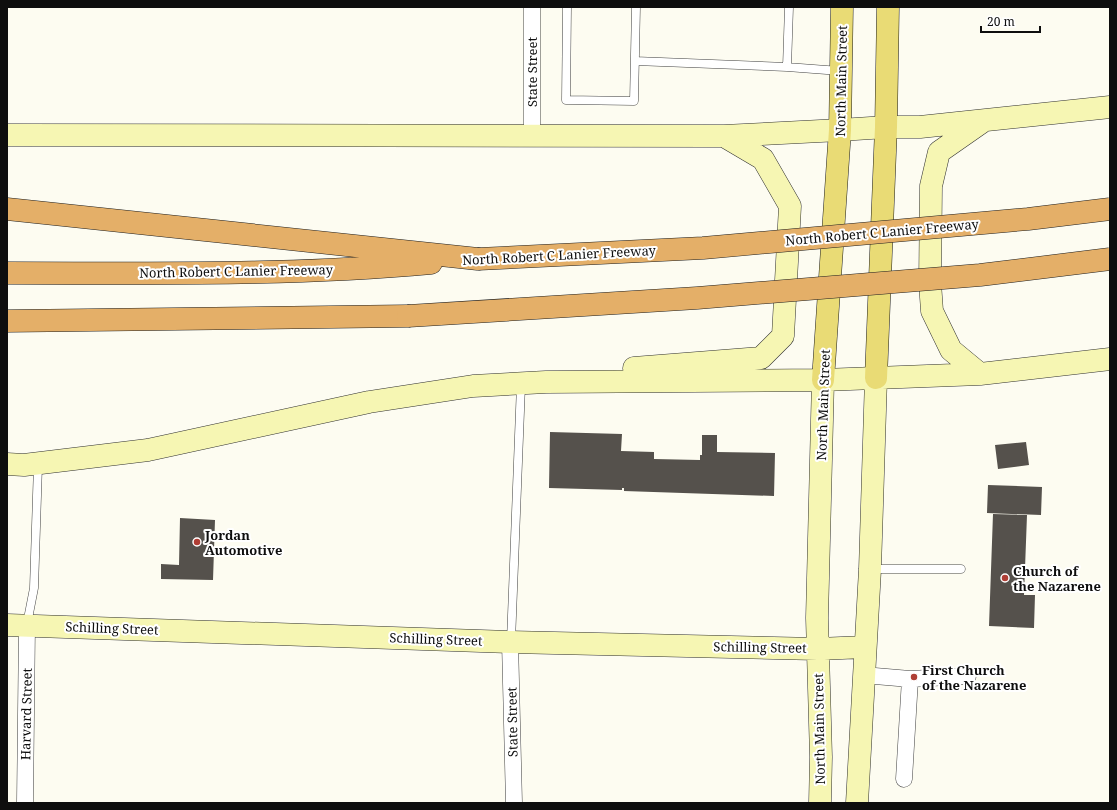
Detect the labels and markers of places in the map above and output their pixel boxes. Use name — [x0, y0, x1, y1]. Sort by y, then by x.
place label: Jordan Automotive — [204, 526, 282, 559]
marker: Jordan Automotive — [192, 537, 202, 547]
place label: Church of the Nazarene — [1013, 562, 1101, 595]
marker: Church of the Nazarene — [1000, 573, 1010, 583]
place label: First Church of the Nazarene — [922, 661, 1026, 694]
marker: First Church of the Nazarene — [909, 672, 919, 682]

